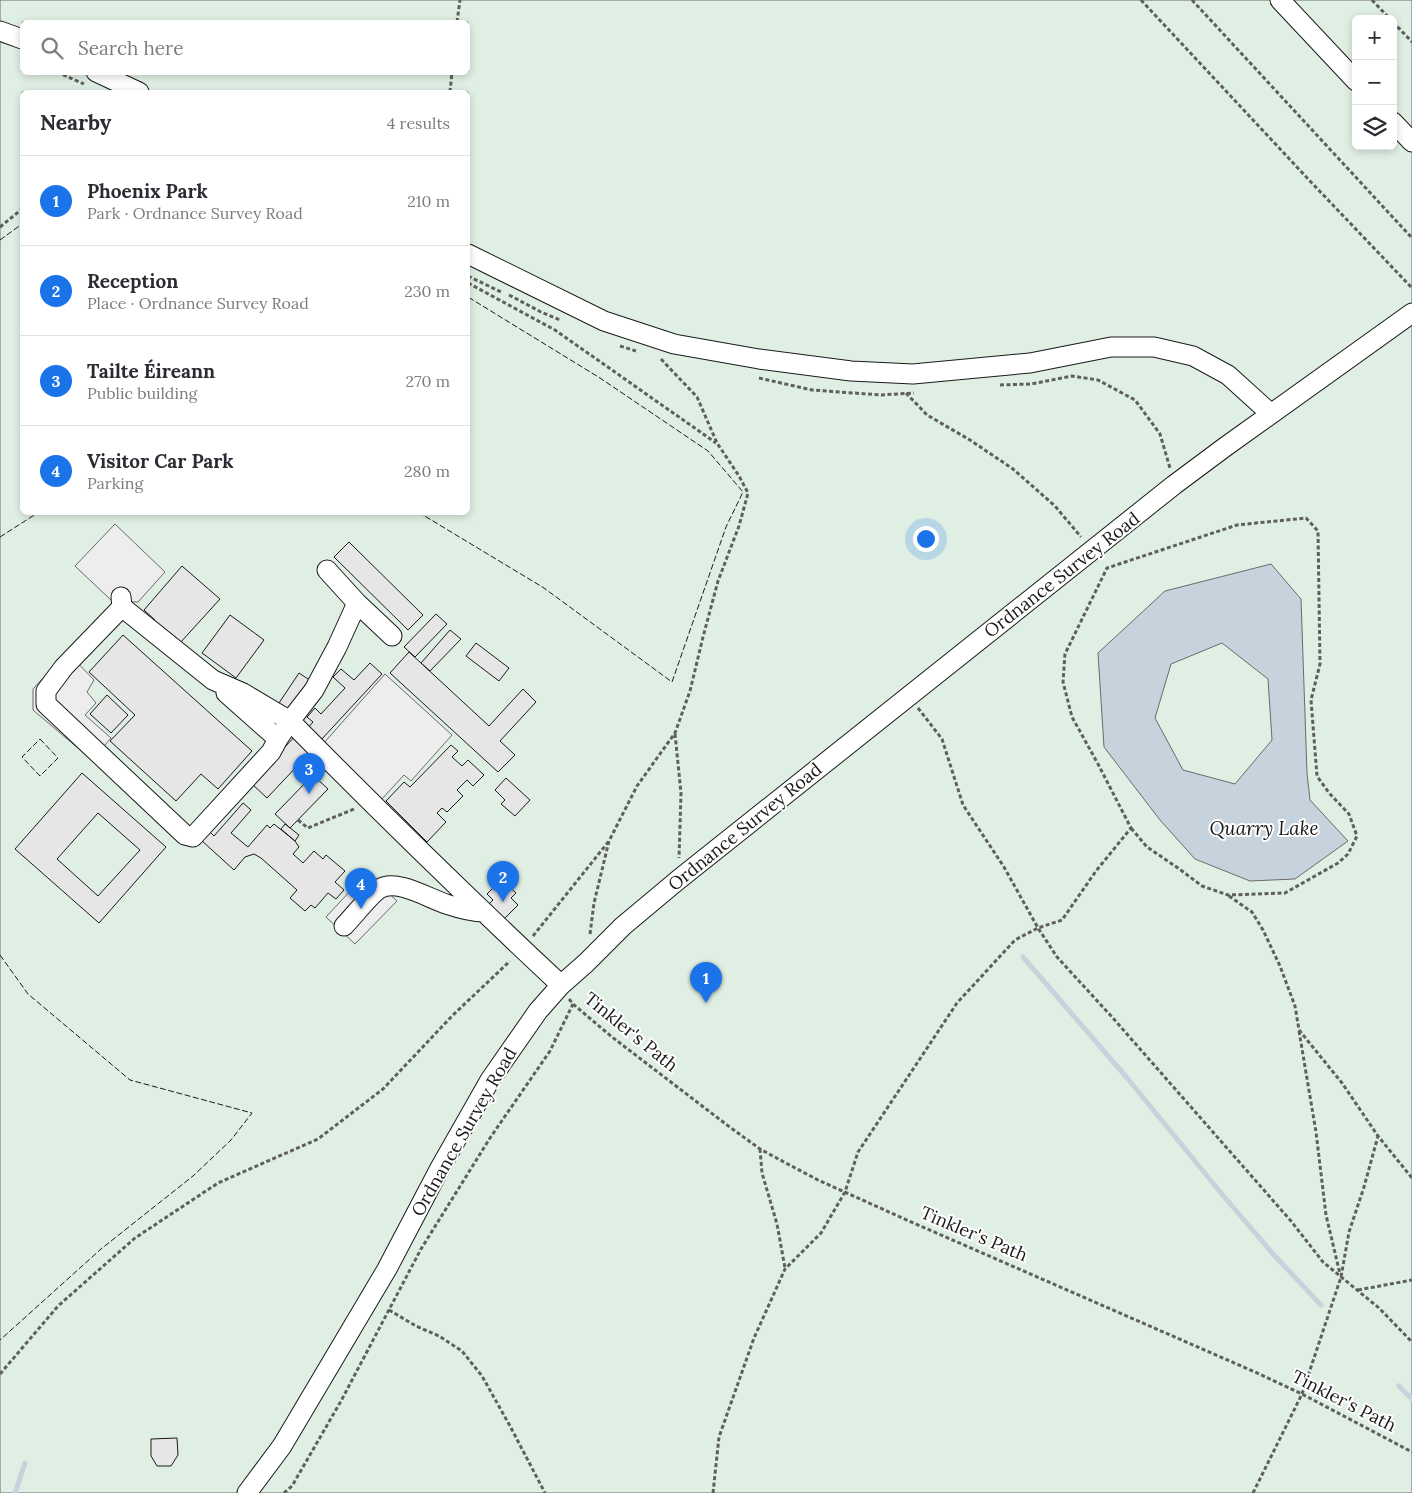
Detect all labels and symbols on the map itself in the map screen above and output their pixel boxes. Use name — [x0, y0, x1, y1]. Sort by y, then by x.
street label: Ordnance Survey Road — [979, 507, 1144, 643]
your location — [913, 526, 939, 552]
pin: 3 — [293, 753, 325, 794]
street label: Ordnance Survey Road — [663, 757, 826, 896]
water label: Quarry Lake — [1209, 816, 1319, 840]
pin: 2 — [487, 861, 519, 902]
pin: 4 — [345, 868, 377, 909]
pin: 1 — [690, 962, 722, 1003]
street label: Tinkler's Path — [580, 987, 683, 1077]
street label: Ordnance Survey Road — [406, 1043, 521, 1220]
street label: Tinkler's Path — [917, 1201, 1031, 1267]
street label: Tinkler's Path — [1288, 1364, 1400, 1437]

